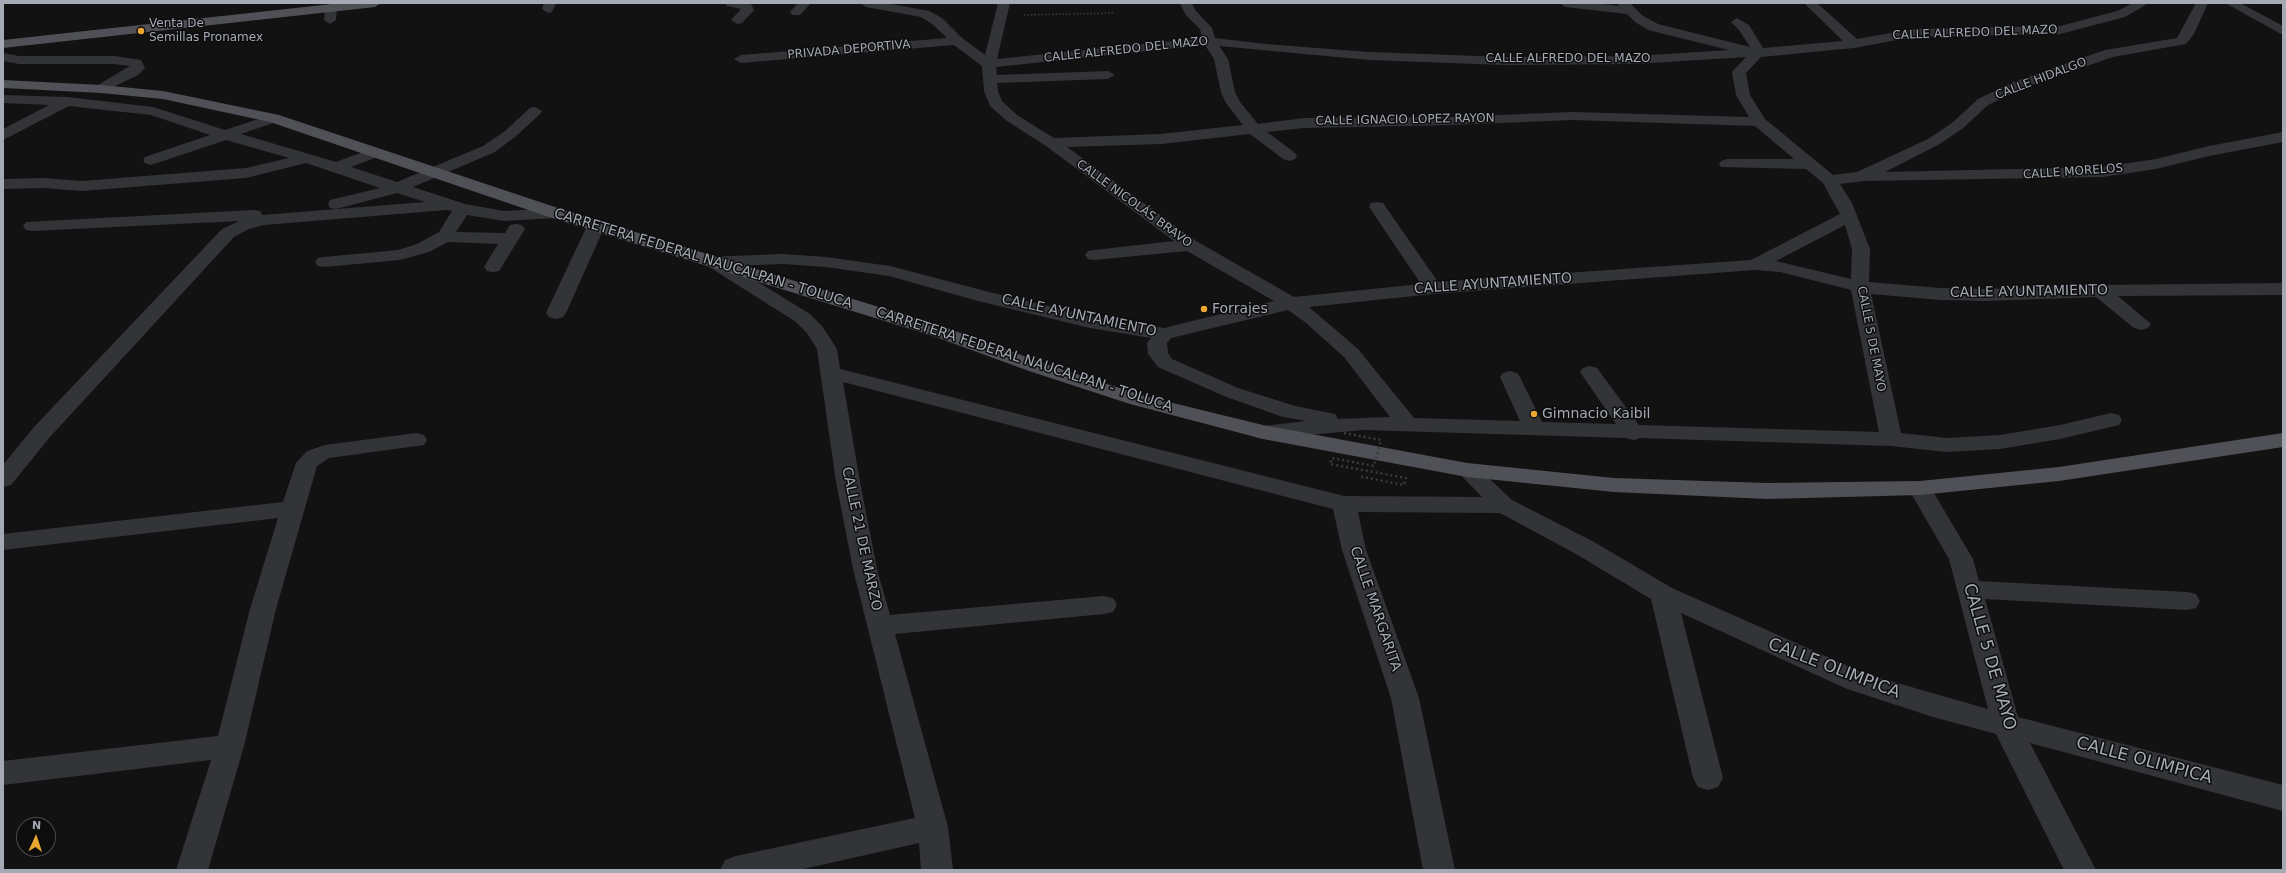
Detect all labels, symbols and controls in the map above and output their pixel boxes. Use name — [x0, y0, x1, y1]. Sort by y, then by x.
place label: Venta De Semillas Pronamex — [149, 17, 263, 45]
street label: CALLE ALFREDO DEL MAZO — [1892, 23, 2058, 43]
marker: Venta De Semillas Pronamex — [136, 26, 146, 36]
street label: CALLE ALFREDO DEL MAZO — [1043, 34, 1209, 66]
street label: PRIVADA DEPORTIVA — [787, 37, 911, 63]
street label: CALLE ALFREDO DEL MAZO — [1485, 52, 1651, 66]
street label: CALLE HIDALGO — [1993, 55, 2089, 103]
street label: CALLE IGNACIO LOPEZ RAYON — [1315, 111, 1495, 129]
street label: CALLE NICOLÁS BRAVO — [1073, 157, 1195, 251]
street label: CALLE MORELOS — [2022, 161, 2124, 183]
street label: CARRETERA FEDERAL NAUCALPAN - TOLUCA — [552, 206, 854, 312]
street label: CALLE AYUNTAMIENTO — [1414, 270, 1572, 298]
street label: CALLE AYUNTAMIENTO — [1950, 282, 2108, 302]
street label: CALLE 5 DE MAYO — [1854, 285, 1888, 393]
street label: CALLE AYUNTAMIENTO — [1000, 291, 1158, 341]
place label: Forrajes — [1212, 301, 1268, 317]
street label: CARRETERA FEDERAL NAUCALPAN - TOLUCA — [874, 304, 1174, 416]
marker: Forrajes — [1199, 304, 1209, 314]
place label: Gimnacio Kaibil — [1542, 406, 1650, 422]
marker: Gimnacio Kaibil — [1529, 409, 1539, 419]
street label: CALLE 21 DE MARZO — [838, 466, 884, 612]
street label: CALLE MARGARITA — [1346, 544, 1404, 674]
street label: CALLE 5 DE MAYO — [1958, 581, 2020, 733]
street label: CALLE OLIMPICA — [1765, 634, 1903, 704]
street label: CALLE OLIMPICA — [2074, 733, 2214, 789]
north arrow — [16, 817, 56, 857]
text: N — [32, 819, 42, 832]

